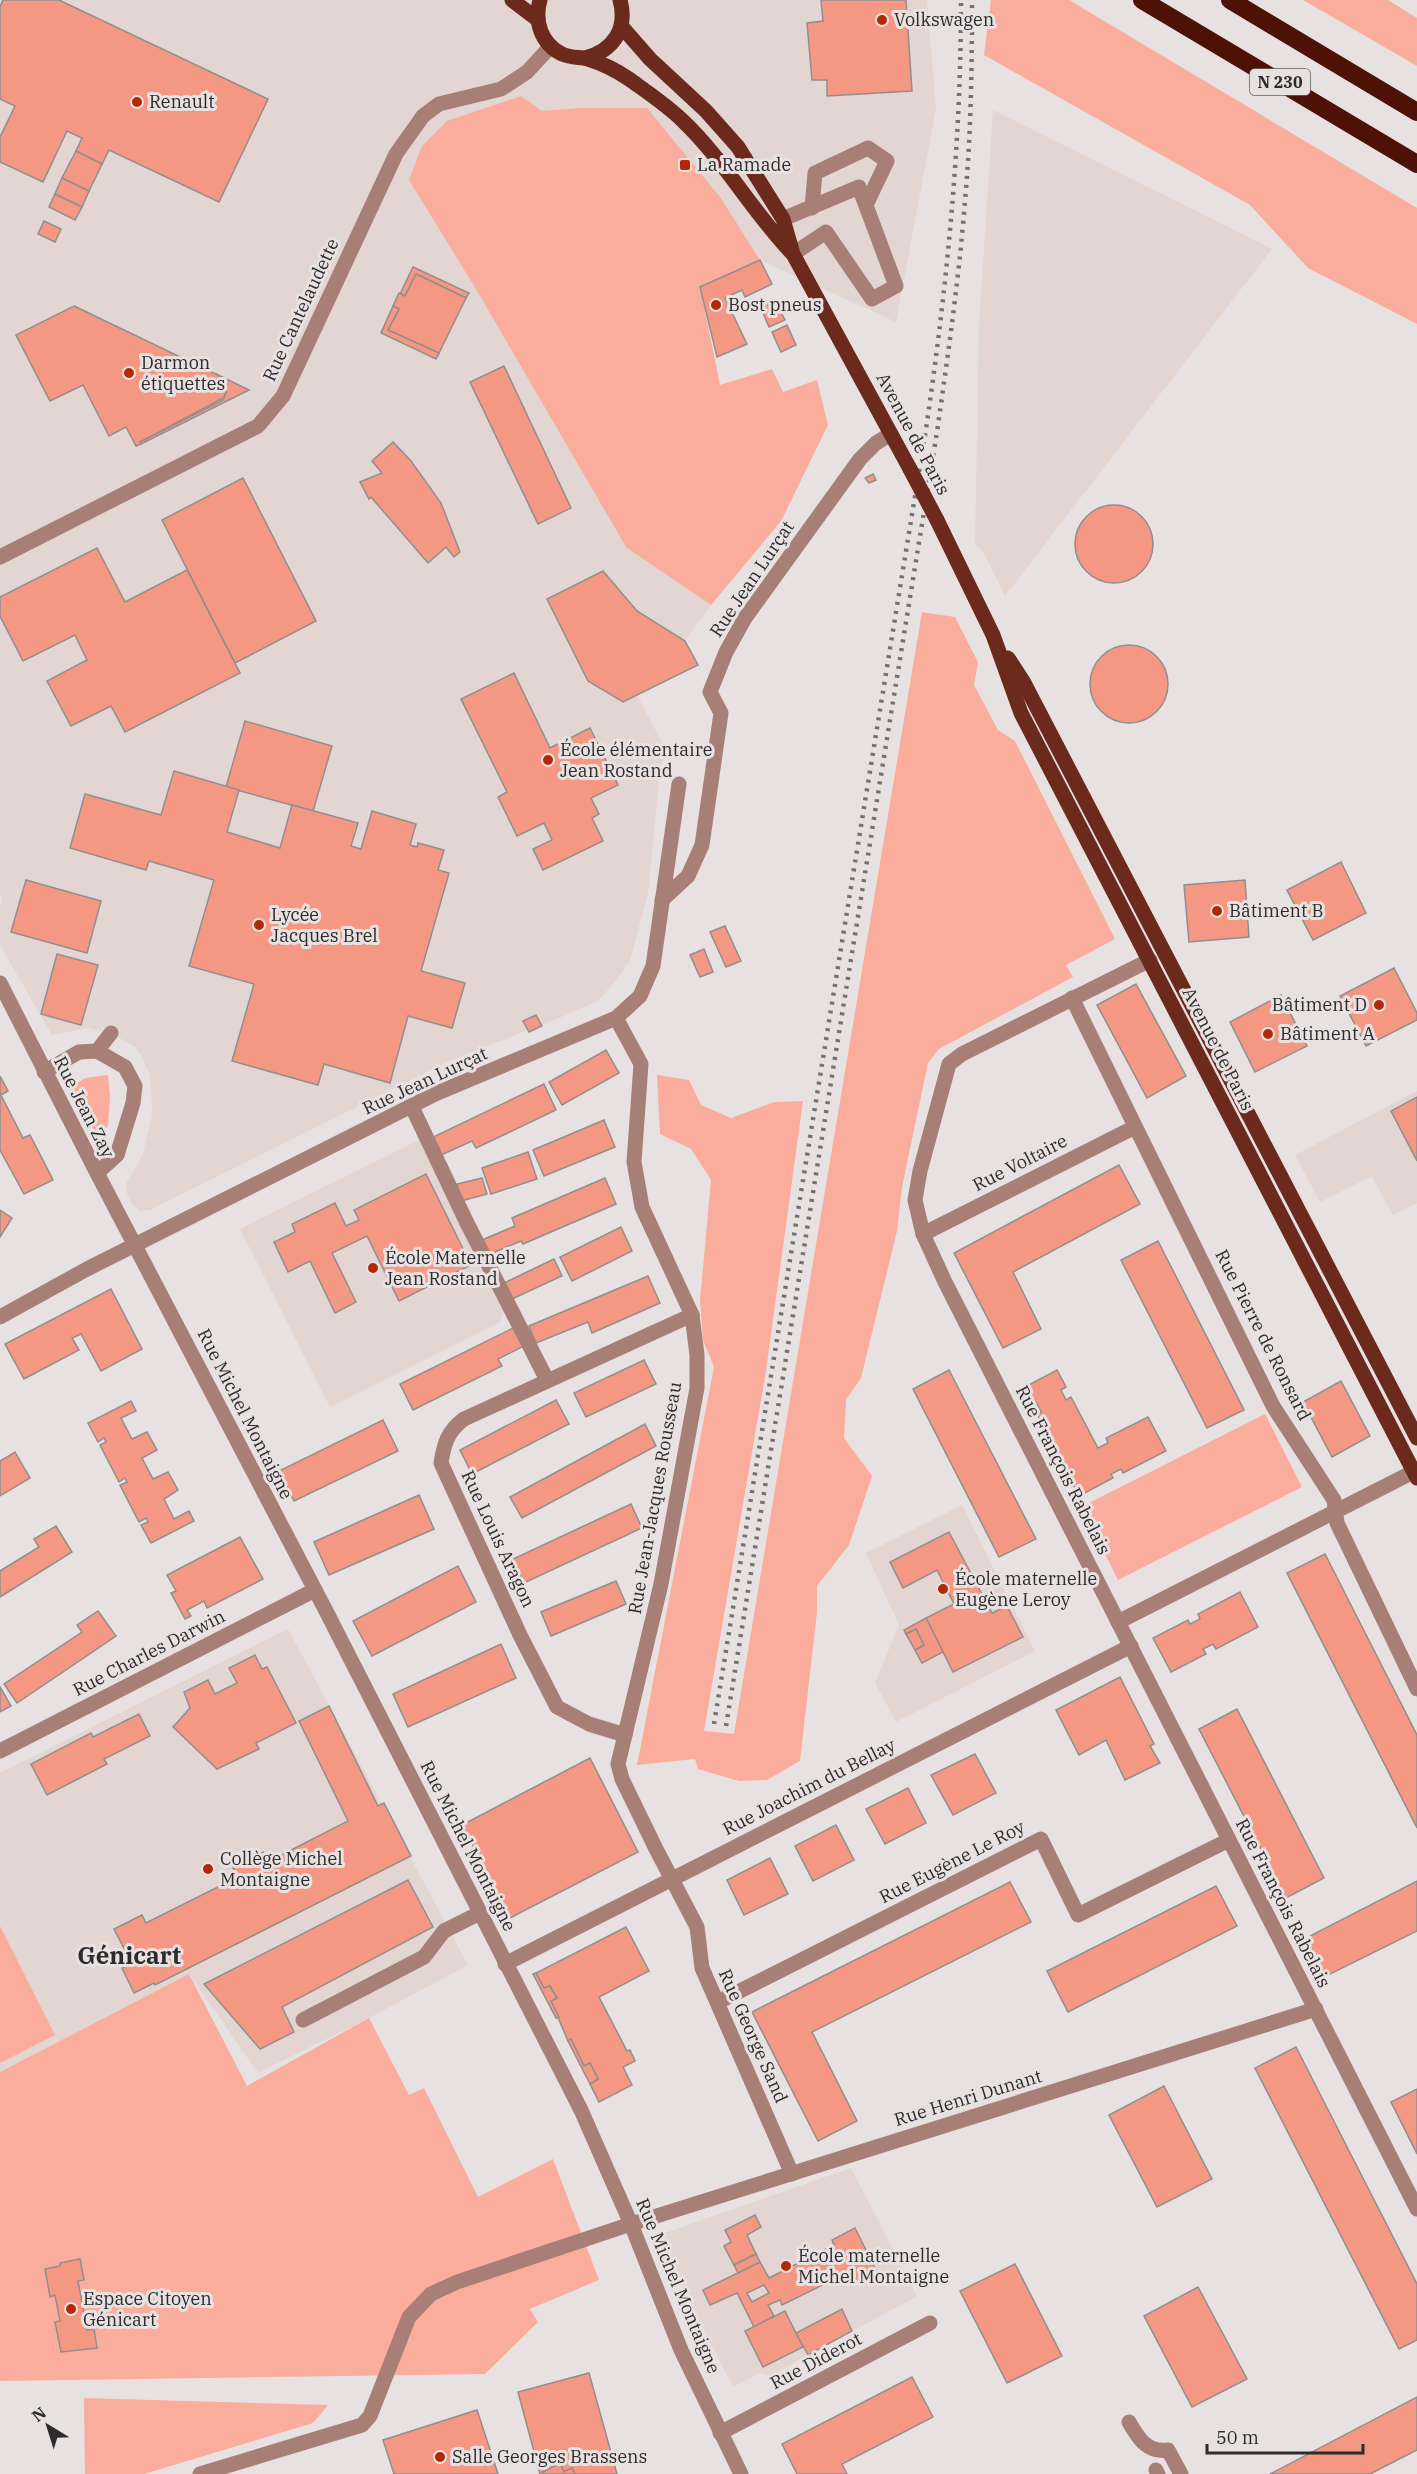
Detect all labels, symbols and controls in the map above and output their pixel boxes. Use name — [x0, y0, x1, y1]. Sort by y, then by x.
place label: Volkswagen — [894, 8, 994, 31]
marker: Volkswagen — [875, 13, 889, 27]
road number: N 230 — [1250, 69, 1310, 95]
place label: Renault — [149, 90, 215, 113]
marker: Renault — [130, 95, 144, 109]
place label: La Ramade — [697, 153, 791, 176]
marker: La Ramade — [678, 158, 692, 172]
street label: Rue Cantelaudette — [257, 235, 344, 385]
place label: Bost pneus — [728, 293, 822, 316]
marker: Bost pneus — [709, 298, 723, 312]
place label: Darmon étiquettes — [141, 351, 225, 395]
marker: Darmon étiquettes — [122, 366, 136, 380]
street label: Avenue de Paris — [871, 369, 955, 499]
street label: Rue Jean Lurçat — [704, 516, 799, 641]
place label: École élémentaire Jean Rostand — [560, 738, 712, 782]
marker: École élémentaire Jean Rostand — [541, 753, 555, 767]
place label: Bâtiment B — [1229, 899, 1324, 922]
place label: Lycée Jacques Brel — [271, 903, 378, 947]
marker: Bâtiment B — [1210, 904, 1224, 918]
marker: Lycée Jacques Brel — [252, 918, 266, 932]
street label: Avenue de Paris — [1177, 983, 1259, 1114]
place label: Bâtiment D — [1272, 993, 1367, 1016]
marker: Bâtiment D — [1372, 998, 1386, 1012]
place label: Bâtiment A — [1280, 1022, 1376, 1045]
marker: Bâtiment A — [1261, 1027, 1275, 1041]
street label: Rue Jean Lurçat — [359, 1042, 491, 1120]
street label: Rue Jean Zay — [49, 1052, 120, 1162]
street label: Rue Voltaire — [969, 1129, 1071, 1196]
street label: Rue Pierre de Ronsard — [1210, 1245, 1317, 1424]
place label: École Maternelle Jean Rostand — [385, 1246, 526, 1290]
marker: École Maternelle Jean Rostand — [366, 1261, 380, 1275]
street label: Rue Michel Montaigne — [192, 1325, 298, 1503]
street label: Rue Jean-Jacques Rousseau — [623, 1380, 686, 1616]
street label: Rue François Rabelais — [1011, 1381, 1116, 1558]
street label: Rue Louis Aragon — [457, 1466, 540, 1611]
place label: École maternelle Eugène Leroy — [955, 1567, 1097, 1611]
marker: École maternelle Eugène Leroy — [936, 1582, 950, 1596]
street label: Rue Charles Darwin — [69, 1604, 229, 1701]
street label: Rue Joachim du Bellay — [719, 1733, 899, 1840]
street label: Rue Michel Montaigne — [415, 1757, 521, 1935]
street label: Rue François Rabelais — [1231, 1814, 1336, 1991]
street label: Rue Eugène Le Roy — [875, 1815, 1029, 1908]
place label: Collège Michel Montaigne — [220, 1847, 343, 1891]
marker: Collège Michel Montaigne — [201, 1862, 215, 1876]
district label: Génicart — [77, 1939, 181, 1971]
street label: Rue George Sand — [714, 1965, 793, 2106]
street label: Rue Henri Dunant — [891, 2064, 1044, 2131]
street label: Rue Michel Montaigne — [631, 2195, 726, 2377]
place label: École maternelle Michel Montaigne — [798, 2244, 949, 2288]
marker: École maternelle Michel Montaigne — [779, 2259, 793, 2273]
place label: Espace Citoyen Génicart — [83, 2287, 212, 2331]
marker: Espace Citoyen Génicart — [64, 2302, 78, 2316]
street label: Rue Diderot — [766, 2327, 865, 2394]
north arrow — [18, 2396, 78, 2456]
text: N — [28, 2402, 50, 2426]
scale bar — [1207, 2417, 1363, 2455]
text: 50 m — [1216, 2426, 1259, 2449]
place label: Salle Georges Brassens — [452, 2445, 647, 2468]
marker: Salle Georges Brassens — [433, 2450, 447, 2464]

